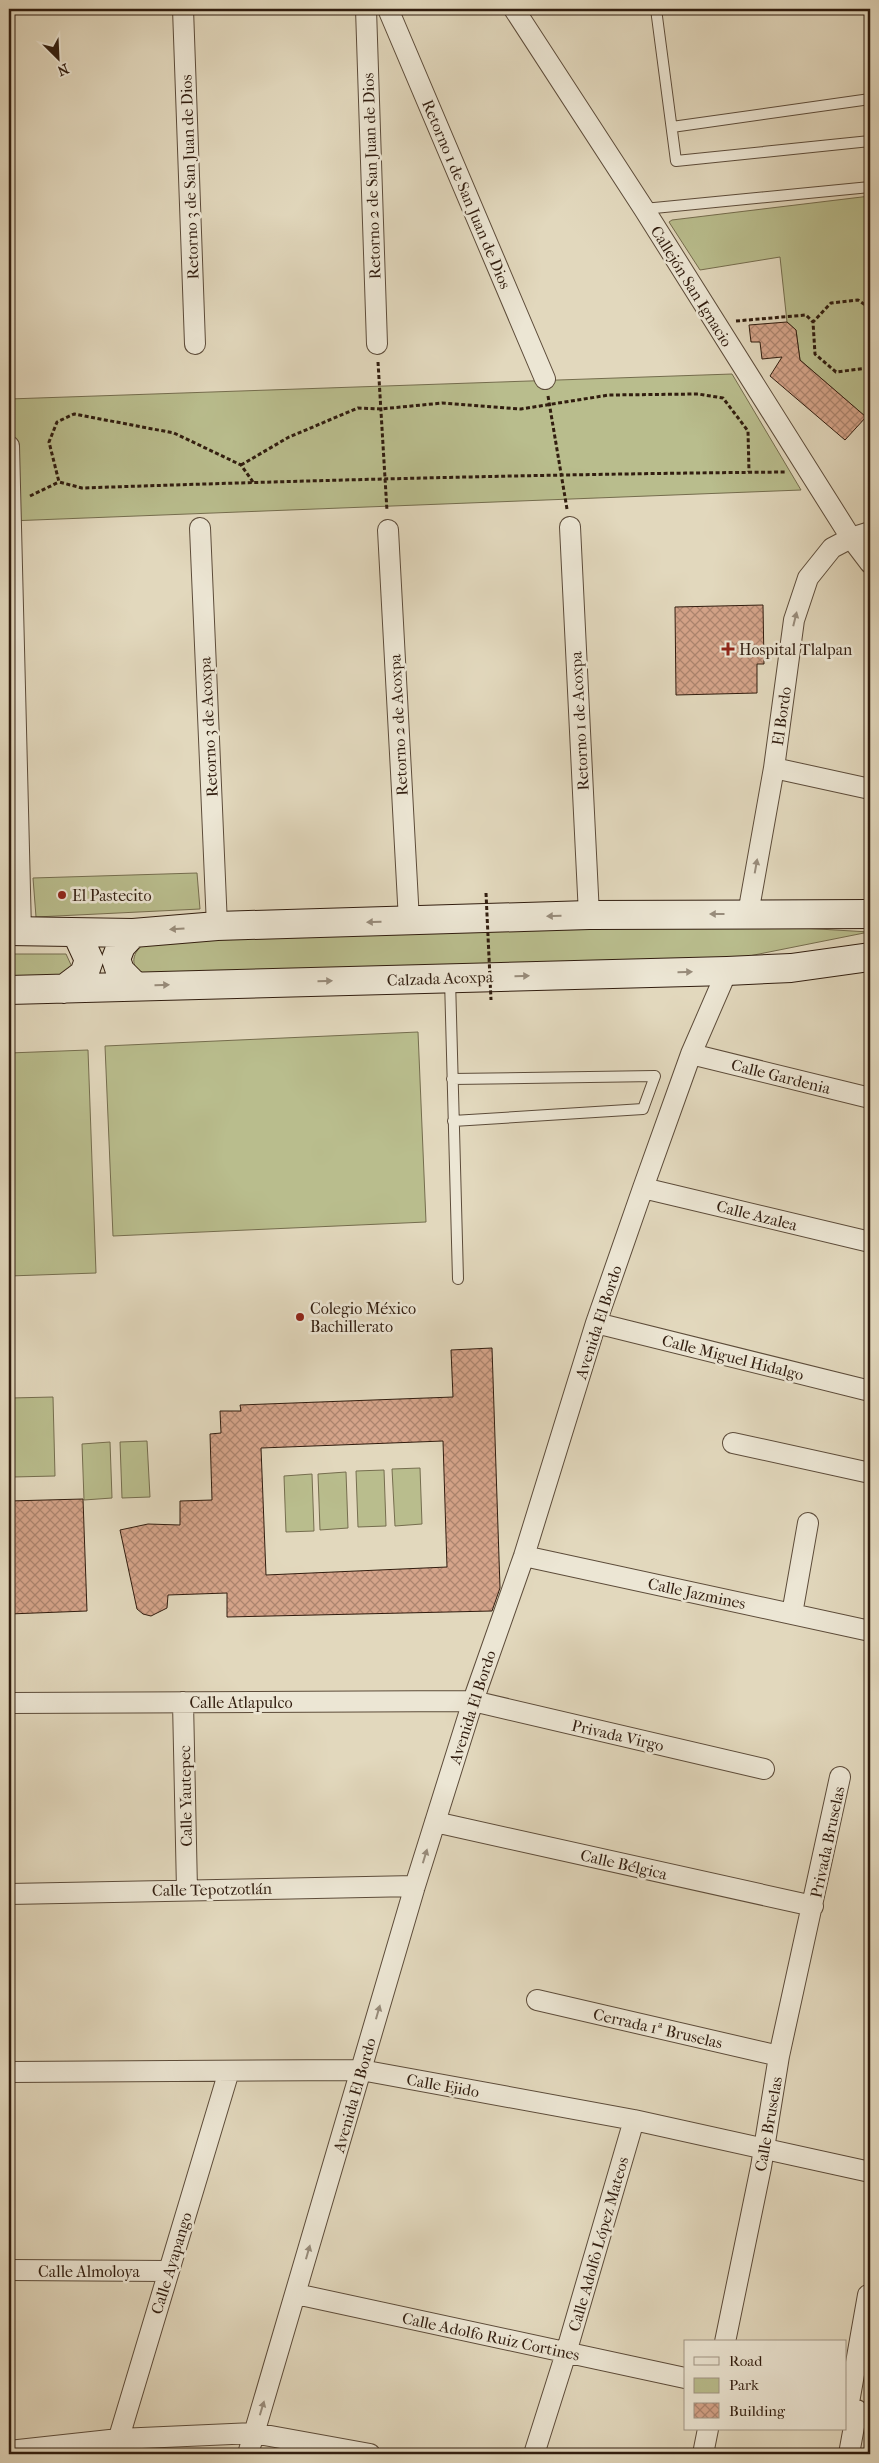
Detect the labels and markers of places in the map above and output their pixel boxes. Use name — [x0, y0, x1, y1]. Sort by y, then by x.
place label: Hospital Tlalpan — [739, 640, 853, 659]
marker: Hospital Tlalpan — [721, 642, 735, 656]
place label: El Pastecito — [72, 886, 152, 905]
marker: El Pastecito — [56, 889, 68, 901]
place label: Colegio México Bachillerato — [310, 1299, 416, 1336]
marker: Colegio México Bachillerato — [294, 1311, 306, 1323]

